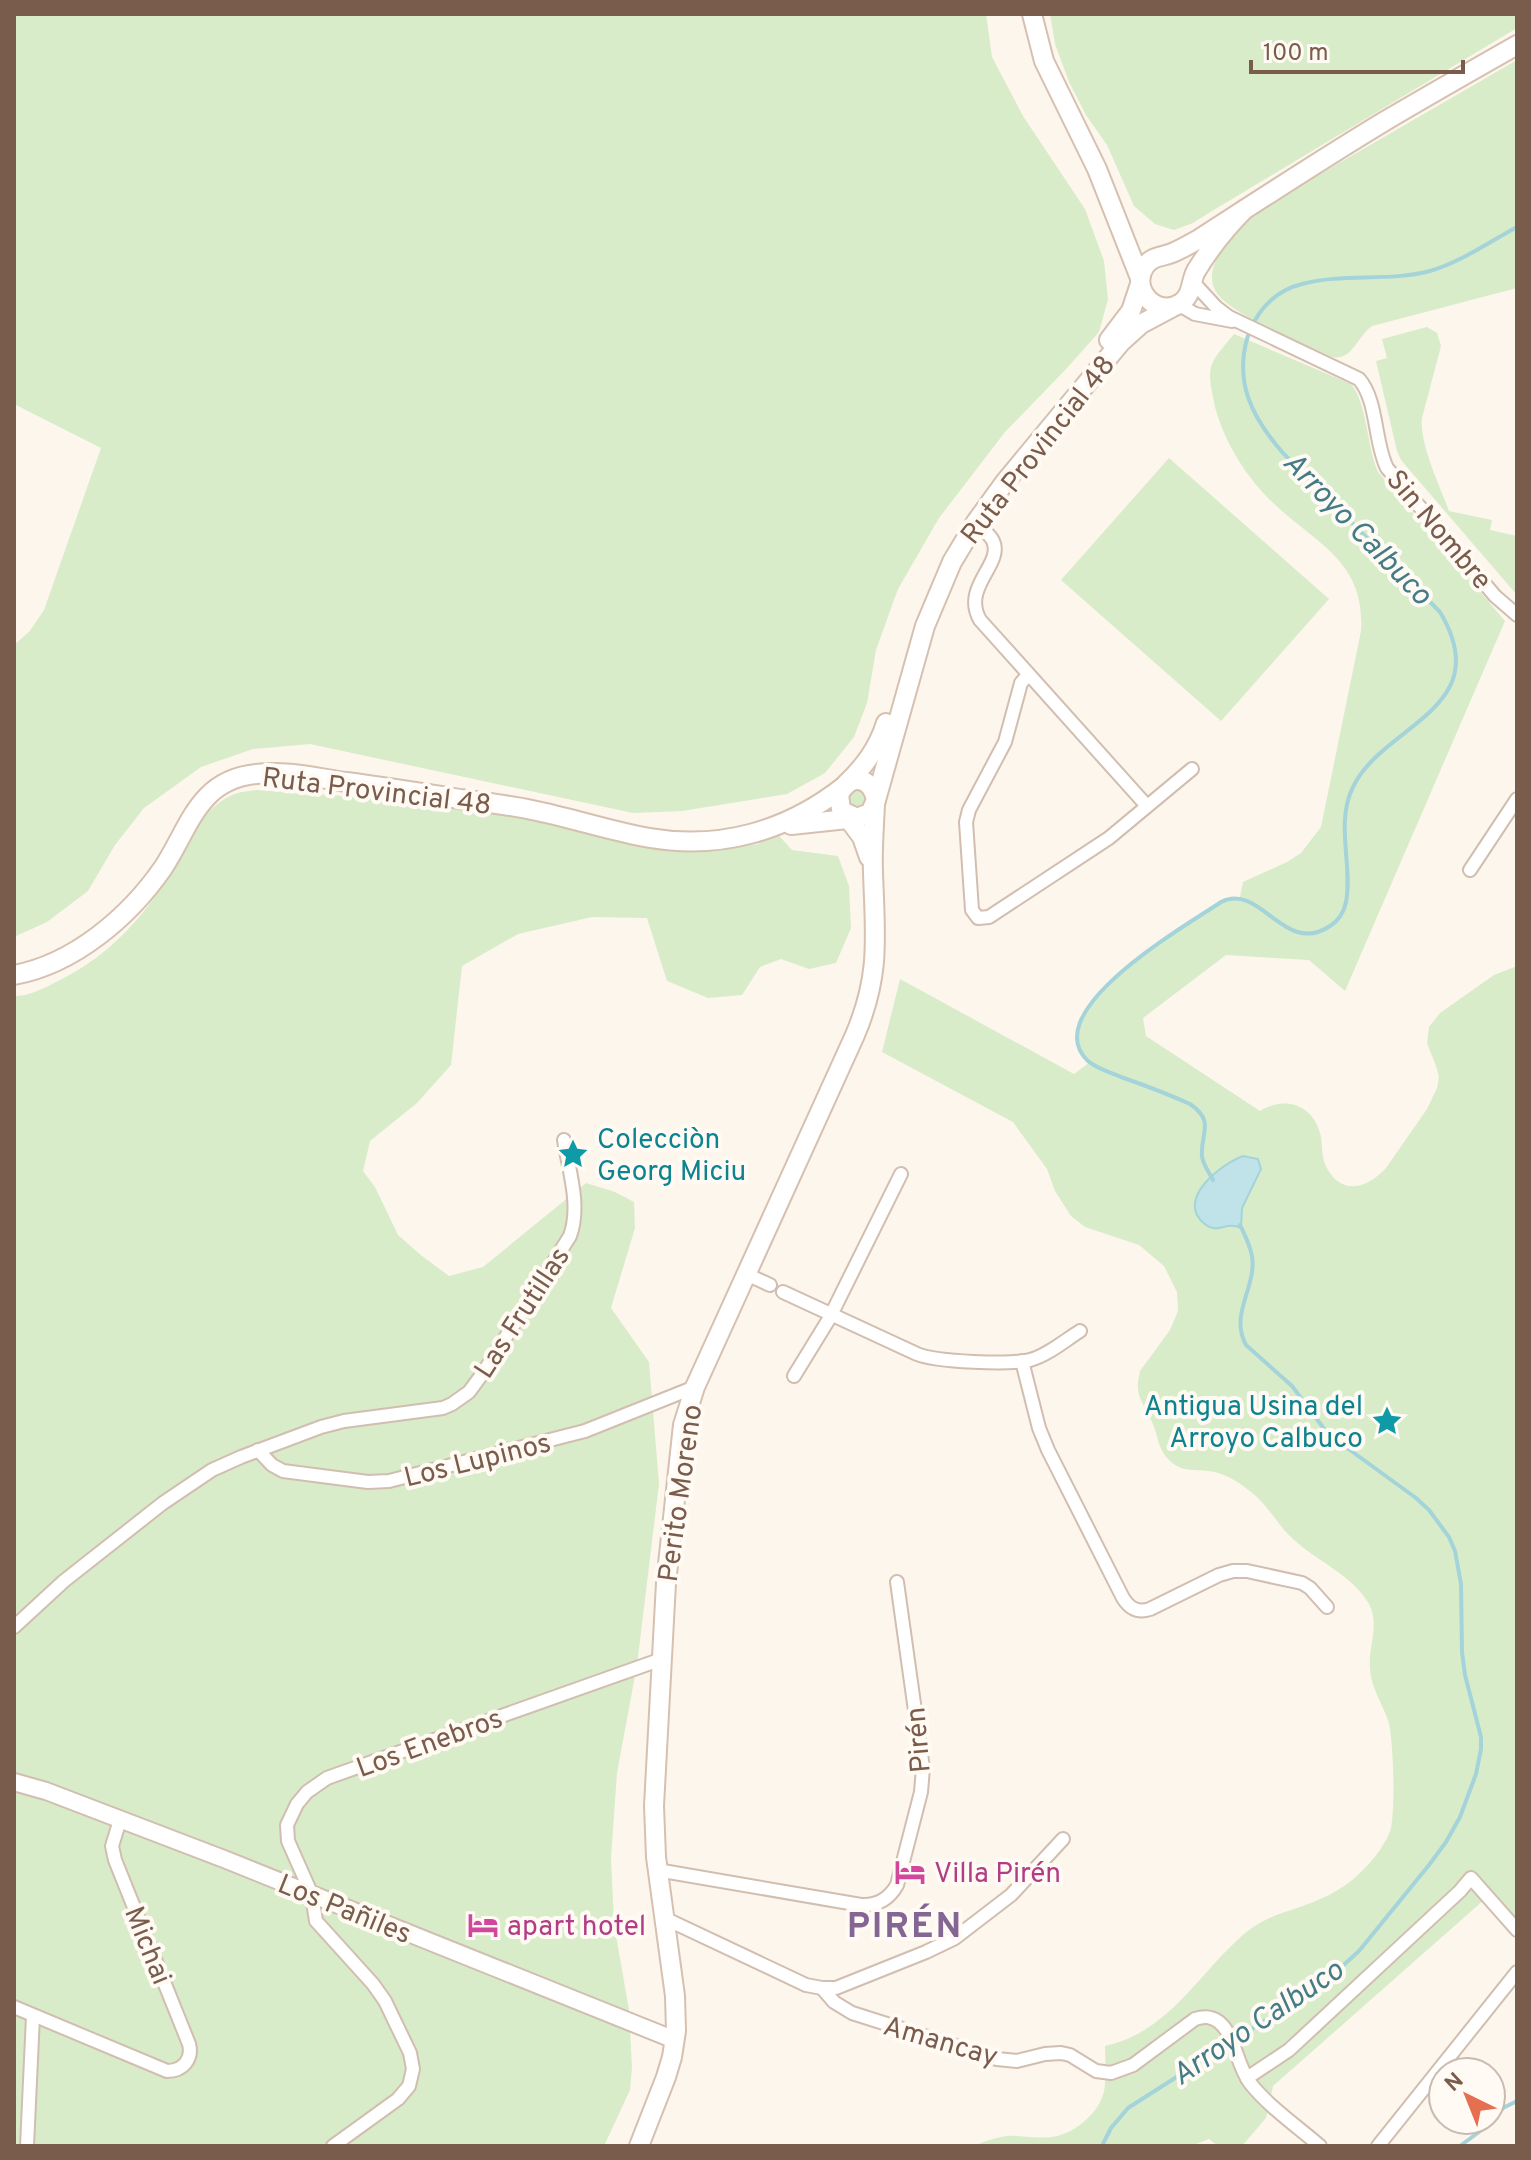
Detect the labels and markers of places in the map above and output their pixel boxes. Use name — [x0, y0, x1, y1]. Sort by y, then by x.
place label: Colecciòn Georg Miciu — [597, 1123, 746, 1191]
place icon: Colecciòn Georg Miciu — [556, 1137, 590, 1171]
place label: Antigua Usina del Arroyo Calbuco — [1144, 1390, 1363, 1458]
place icon: Antigua Usina del Arroyo Calbuco — [1370, 1404, 1404, 1438]
hotel icon: Villa Pirén — [893, 1855, 927, 1889]
place label: Villa Pirén — [934, 1857, 1061, 1893]
hotel icon: apart hotel — [466, 1908, 500, 1942]
place label: apart hotel — [507, 1910, 646, 1946]

